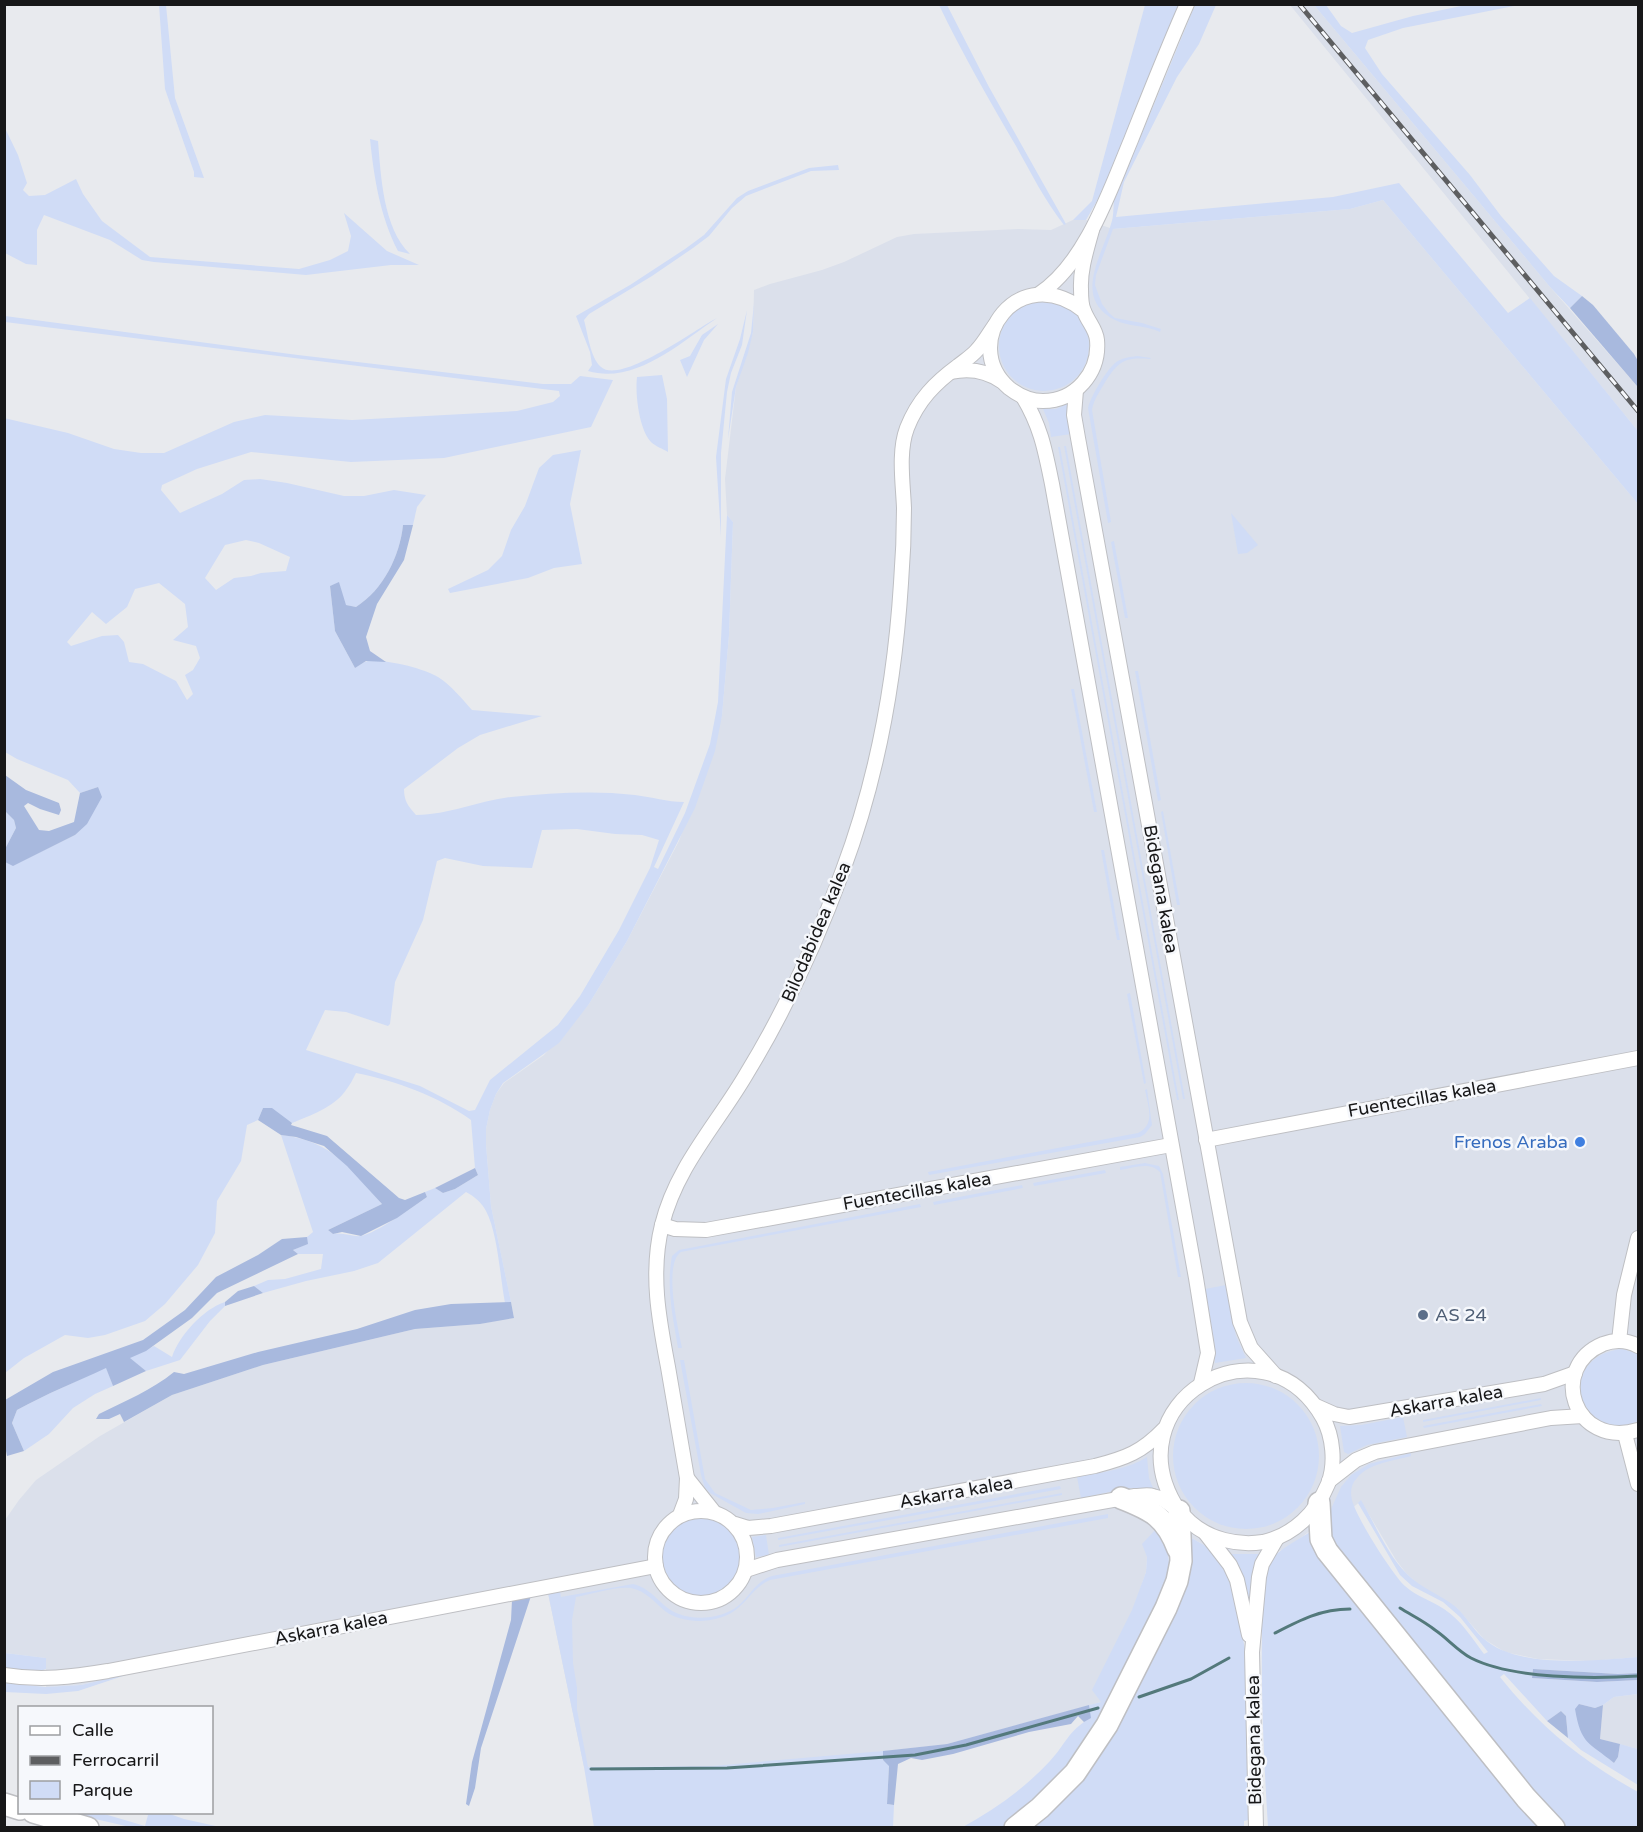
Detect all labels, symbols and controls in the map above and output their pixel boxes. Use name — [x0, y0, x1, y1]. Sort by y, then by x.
street label: Bidegana kalea — [1139, 823, 1183, 955]
street label: Bilodabidea kalea — [776, 858, 856, 1006]
street label: Fuentecillas kalea — [1346, 1074, 1498, 1122]
place label: Frenos Araba — [1454, 1131, 1568, 1153]
marker: Frenos Araba — [1573, 1135, 1587, 1149]
street label: Fuentecillas kalea — [841, 1167, 993, 1215]
place label: AS 24 — [1435, 1304, 1487, 1326]
marker: AS 24 — [1416, 1308, 1430, 1322]
street label: Askarra kalea — [1387, 1380, 1505, 1422]
street label: Askarra kalea — [897, 1471, 1015, 1513]
street label: Askarra kalea — [272, 1606, 390, 1650]
street label: Bidegana kalea — [1242, 1675, 1266, 1805]
legend — [18, 1706, 213, 1814]
text: Calle — [72, 1719, 114, 1741]
text: Ferrocarril — [72, 1749, 159, 1771]
text: Parque — [72, 1779, 133, 1801]

